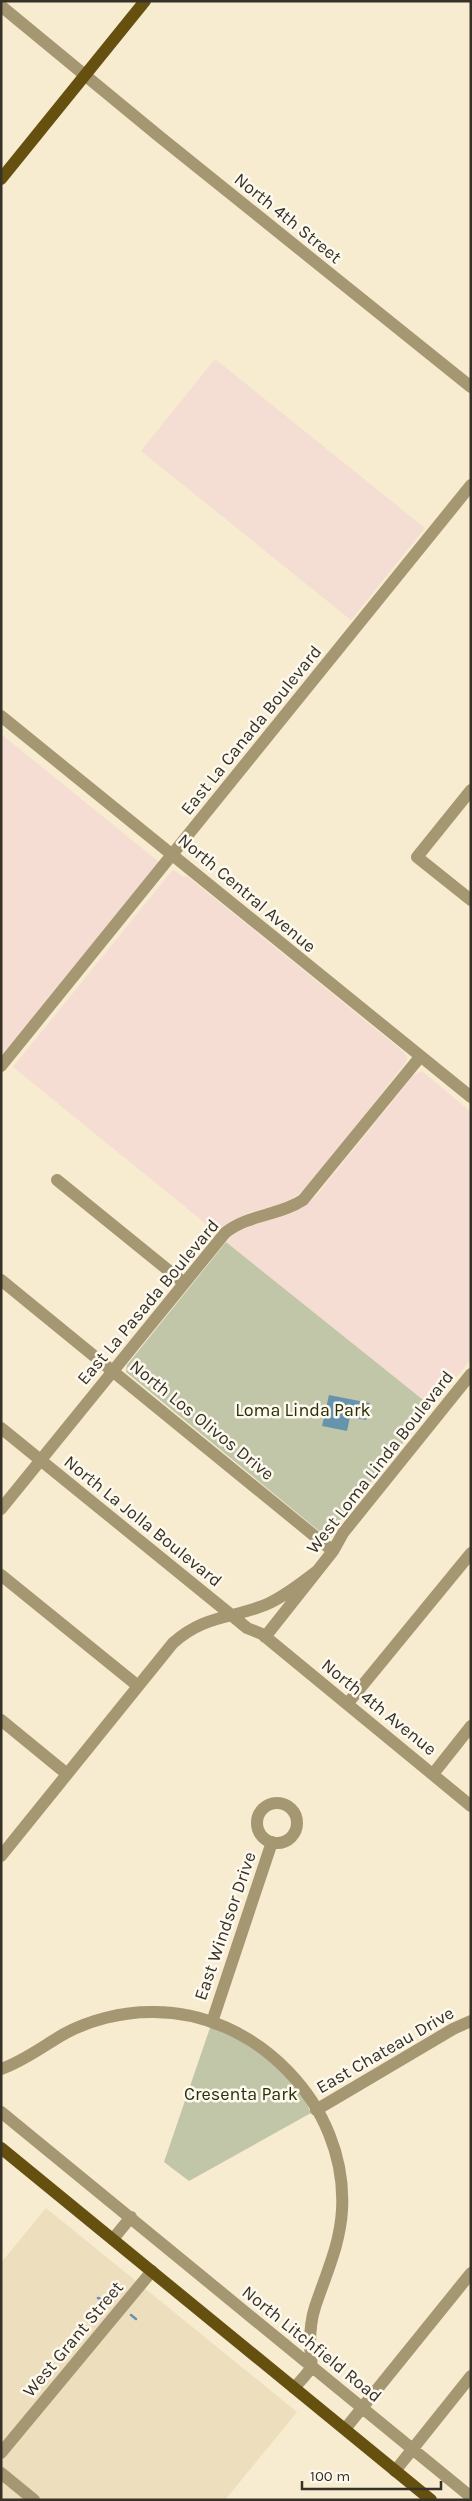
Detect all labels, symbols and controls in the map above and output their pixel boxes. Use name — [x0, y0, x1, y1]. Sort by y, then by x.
street label: North 4th Street — [230, 168, 346, 268]
street label: East La Canada Boulevard — [176, 641, 326, 819]
street label: North Central Avenue — [173, 829, 321, 957]
street label: East La Pasada Boulevard — [72, 1215, 224, 1389]
street label: North Los Olivos Drive — [125, 1355, 279, 1485]
street label: West Loma Linda Boulevard — [302, 1366, 458, 1558]
park label: Loma Linda Park — [235, 1399, 371, 1421]
street label: North La Jolla Boulevard — [60, 1451, 226, 1591]
street label: North 4th Avenue — [317, 1654, 441, 1760]
street label: East Windsor Drive — [189, 1849, 261, 2003]
street label: East Chateau Drive — [312, 2002, 458, 2098]
park label: Cresenta Park — [184, 2083, 298, 2105]
street label: West Grant Street — [18, 2276, 128, 2401]
street label: North Litchfield Road — [238, 2281, 386, 2407]
scale bar — [302, 2458, 441, 2490]
text: 100 m — [310, 2467, 350, 2485]

